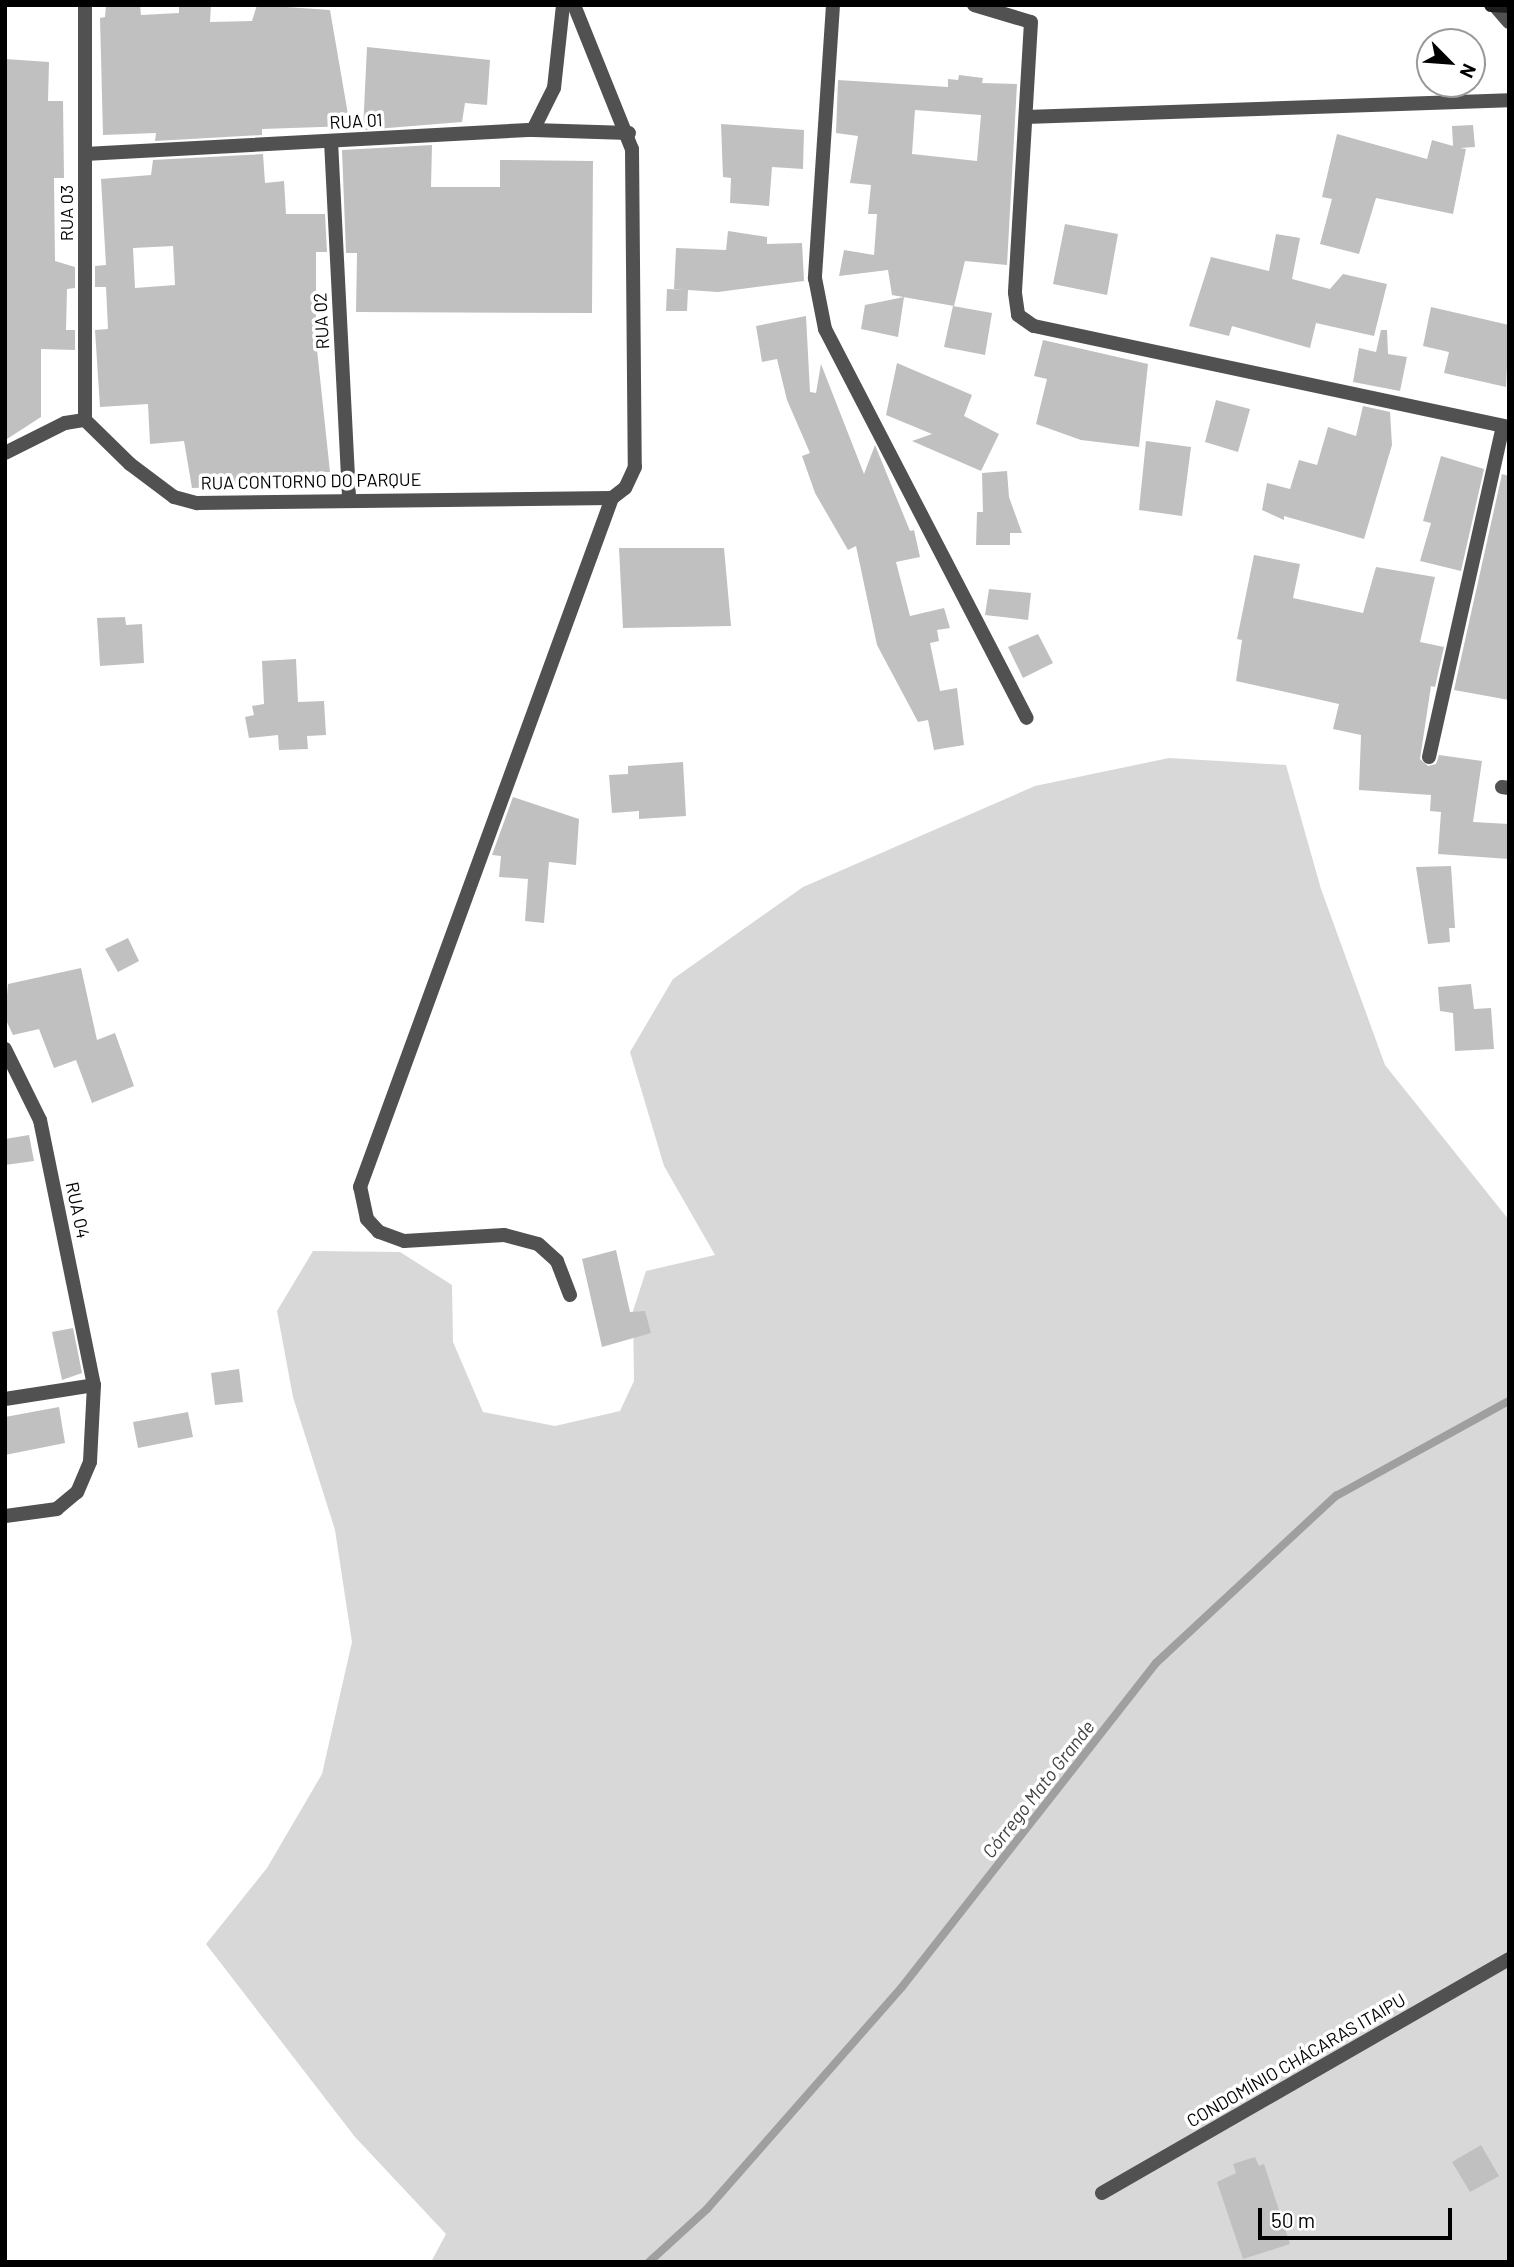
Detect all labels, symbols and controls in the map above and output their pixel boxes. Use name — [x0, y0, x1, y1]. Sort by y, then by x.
north arrow — [1416, 28, 1486, 98]
text: N — [1456, 61, 1482, 82]
street label: RUA 01 — [329, 109, 383, 133]
street label: RUA 03 — [55, 185, 77, 241]
street label: RUA 02 — [309, 292, 333, 350]
street label: RUA CONTORNO DO PARQUE — [200, 468, 422, 494]
street label: RUA 04 — [61, 1180, 95, 1240]
water label: Córrego Mato Grande — [977, 1716, 1099, 1862]
street label: CONDOMÍNIO CHÁCARAS ITAIPU — [1183, 1988, 1409, 2132]
scale bar — [1262, 2194, 1456, 2238]
text: 50 m — [1271, 2207, 1315, 2232]

